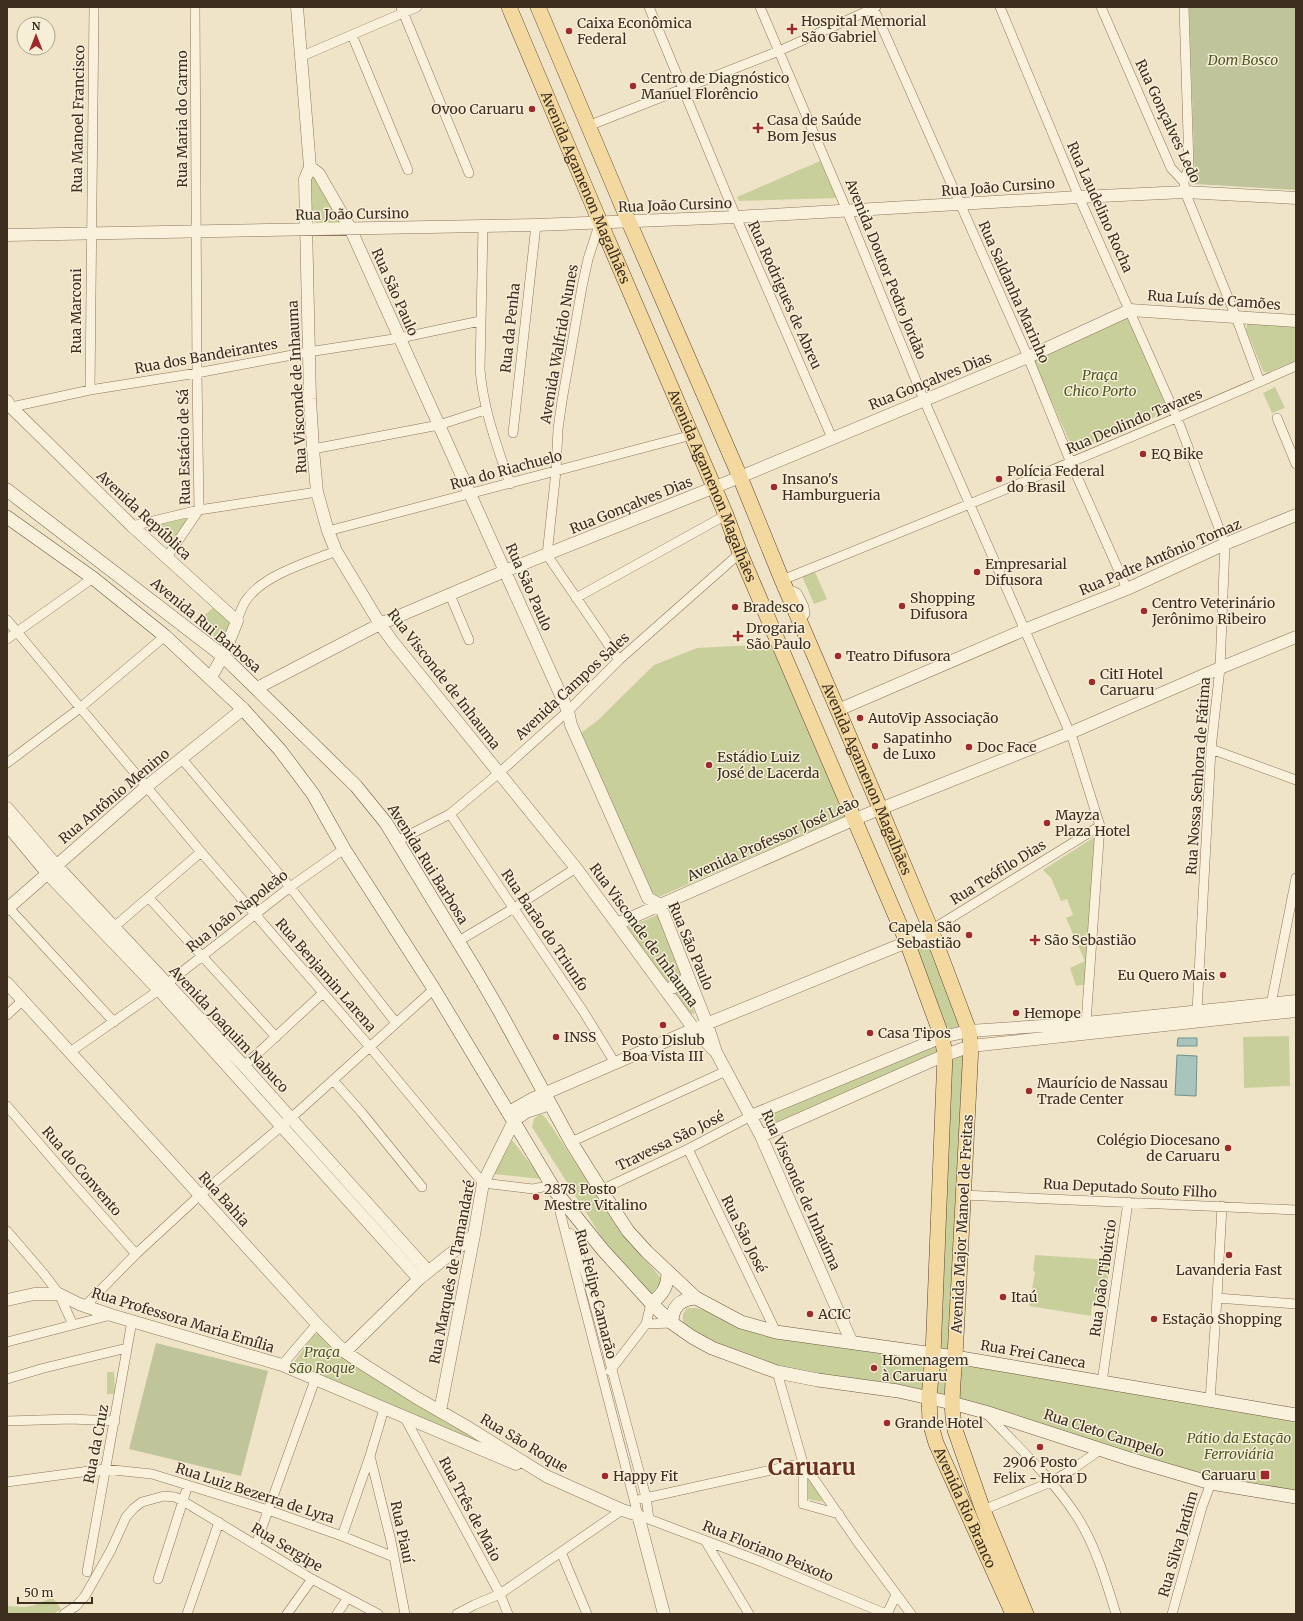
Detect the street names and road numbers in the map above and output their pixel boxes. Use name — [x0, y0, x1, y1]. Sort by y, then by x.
street label: Rua Manoel Francisco — [68, 45, 88, 193]
street label: Rua Maria do Carmo — [173, 50, 191, 188]
street label: Rua Gonçalves Ledo — [1131, 56, 1205, 186]
street label: Avenida Agamenon Magalhães — [536, 88, 634, 286]
street label: Rua Laudelino Rocha — [1063, 139, 1137, 276]
street label: Rua João Cursino — [941, 174, 1055, 200]
street label: Avenida Doutor Pedro Jordão — [841, 175, 930, 362]
street label: Rua João Cursino — [618, 194, 732, 216]
street label: Rua João Cursino — [295, 204, 409, 224]
street label: Rua Rodrigues de Abreu — [744, 218, 826, 372]
street label: Rua Saldanha Marinho — [974, 218, 1054, 366]
street label: Rua São Paulo — [368, 245, 422, 339]
street label: Avenida Walfrido Nunes — [536, 263, 582, 426]
street label: Rua Marconi — [67, 268, 85, 354]
street label: Rua da Penha — [496, 282, 524, 374]
street label: Rua Luís de Camões — [1147, 286, 1281, 314]
street label: Rua Visconde de Inhauma — [283, 299, 311, 474]
street label: Rua dos Bandeirantes — [133, 335, 279, 377]
street label: Rua Gonçalves Dias — [866, 348, 994, 414]
street label: Rua Deolindo Tavares — [1063, 384, 1205, 458]
street label: Avenida Agamenon Magalhães — [664, 386, 760, 585]
street label: Rua Estácio de Sá — [174, 388, 194, 505]
street label: Rua do Riachuelo — [448, 446, 564, 494]
street label: Avenida República — [92, 466, 195, 564]
street label: Rua Gonçalves Dias — [567, 472, 695, 538]
street label: Rua Padre Antônio Tomaz — [1076, 514, 1244, 599]
street label: Rua São Paulo — [502, 540, 556, 634]
street label: Avenida Rui Barbosa — [146, 573, 265, 677]
street label: Rua Visconde de Inhauma — [383, 605, 505, 753]
street label: Avenida Campos Sales — [510, 628, 633, 744]
street label: Rua Nossa Senhora de Fátima — [1182, 676, 1214, 876]
street label: Avenida Agamenon Magalhães — [818, 679, 916, 878]
street label: Rua Antônio Menino — [55, 744, 173, 848]
street label: Avenida Professor José Leão — [683, 793, 862, 886]
street label: Avenida Rui Barbosa — [383, 800, 473, 928]
street label: Rua Teófilo Dias — [947, 835, 1049, 909]
street label: Rua Visconde de Inhauma — [586, 860, 703, 1011]
street label: Rua João Napoleão — [183, 866, 291, 956]
street label: Rua Barão do Triunfo — [498, 866, 592, 994]
street label: Rua São Paulo — [664, 899, 718, 993]
street label: Rua Benjamin Larena — [272, 915, 381, 1036]
street label: Avenida Joaquim Nabuco — [165, 961, 293, 1096]
street label: Travessa São José — [613, 1107, 727, 1175]
street label: Rua Visconde de Inhaúma — [757, 1107, 845, 1273]
street label: Avenida Major Manoel de Freitas — [947, 1114, 977, 1335]
street label: Rua do Convento — [38, 1123, 126, 1219]
street label: Rua Bahia — [195, 1168, 254, 1231]
street label: Rua Deputado Souto Filho — [1043, 1174, 1217, 1202]
street label: Rua Marquês de Tamandaré — [425, 1178, 479, 1366]
street label: Rua São José — [718, 1192, 770, 1276]
street label: Rua João Tibúrcio — [1086, 1218, 1120, 1338]
street label: Rua Felipe Camarão — [571, 1227, 621, 1361]
street label: Rua Professora Maria Emília — [89, 1284, 277, 1357]
street label: Rua Frei Caneca — [979, 1336, 1088, 1372]
street label: Rua da Cruz — [80, 1403, 113, 1485]
street label: Rua Cleto Campelo — [1041, 1405, 1167, 1461]
street label: Rua São Roque — [477, 1410, 571, 1476]
street label: Avenida Rio Branco — [930, 1444, 1000, 1571]
street label: Rua Três de Maio — [435, 1454, 505, 1564]
street label: Rua Luiz Bezerra de Lyra — [173, 1459, 337, 1527]
street label: Rua Silva Jardim — [1154, 1489, 1202, 1599]
street label: Rua Piauí — [387, 1499, 417, 1565]
street label: Rua Floriano Peixoto — [700, 1517, 836, 1585]
street label: Rua Sergipe — [248, 1519, 326, 1575]

